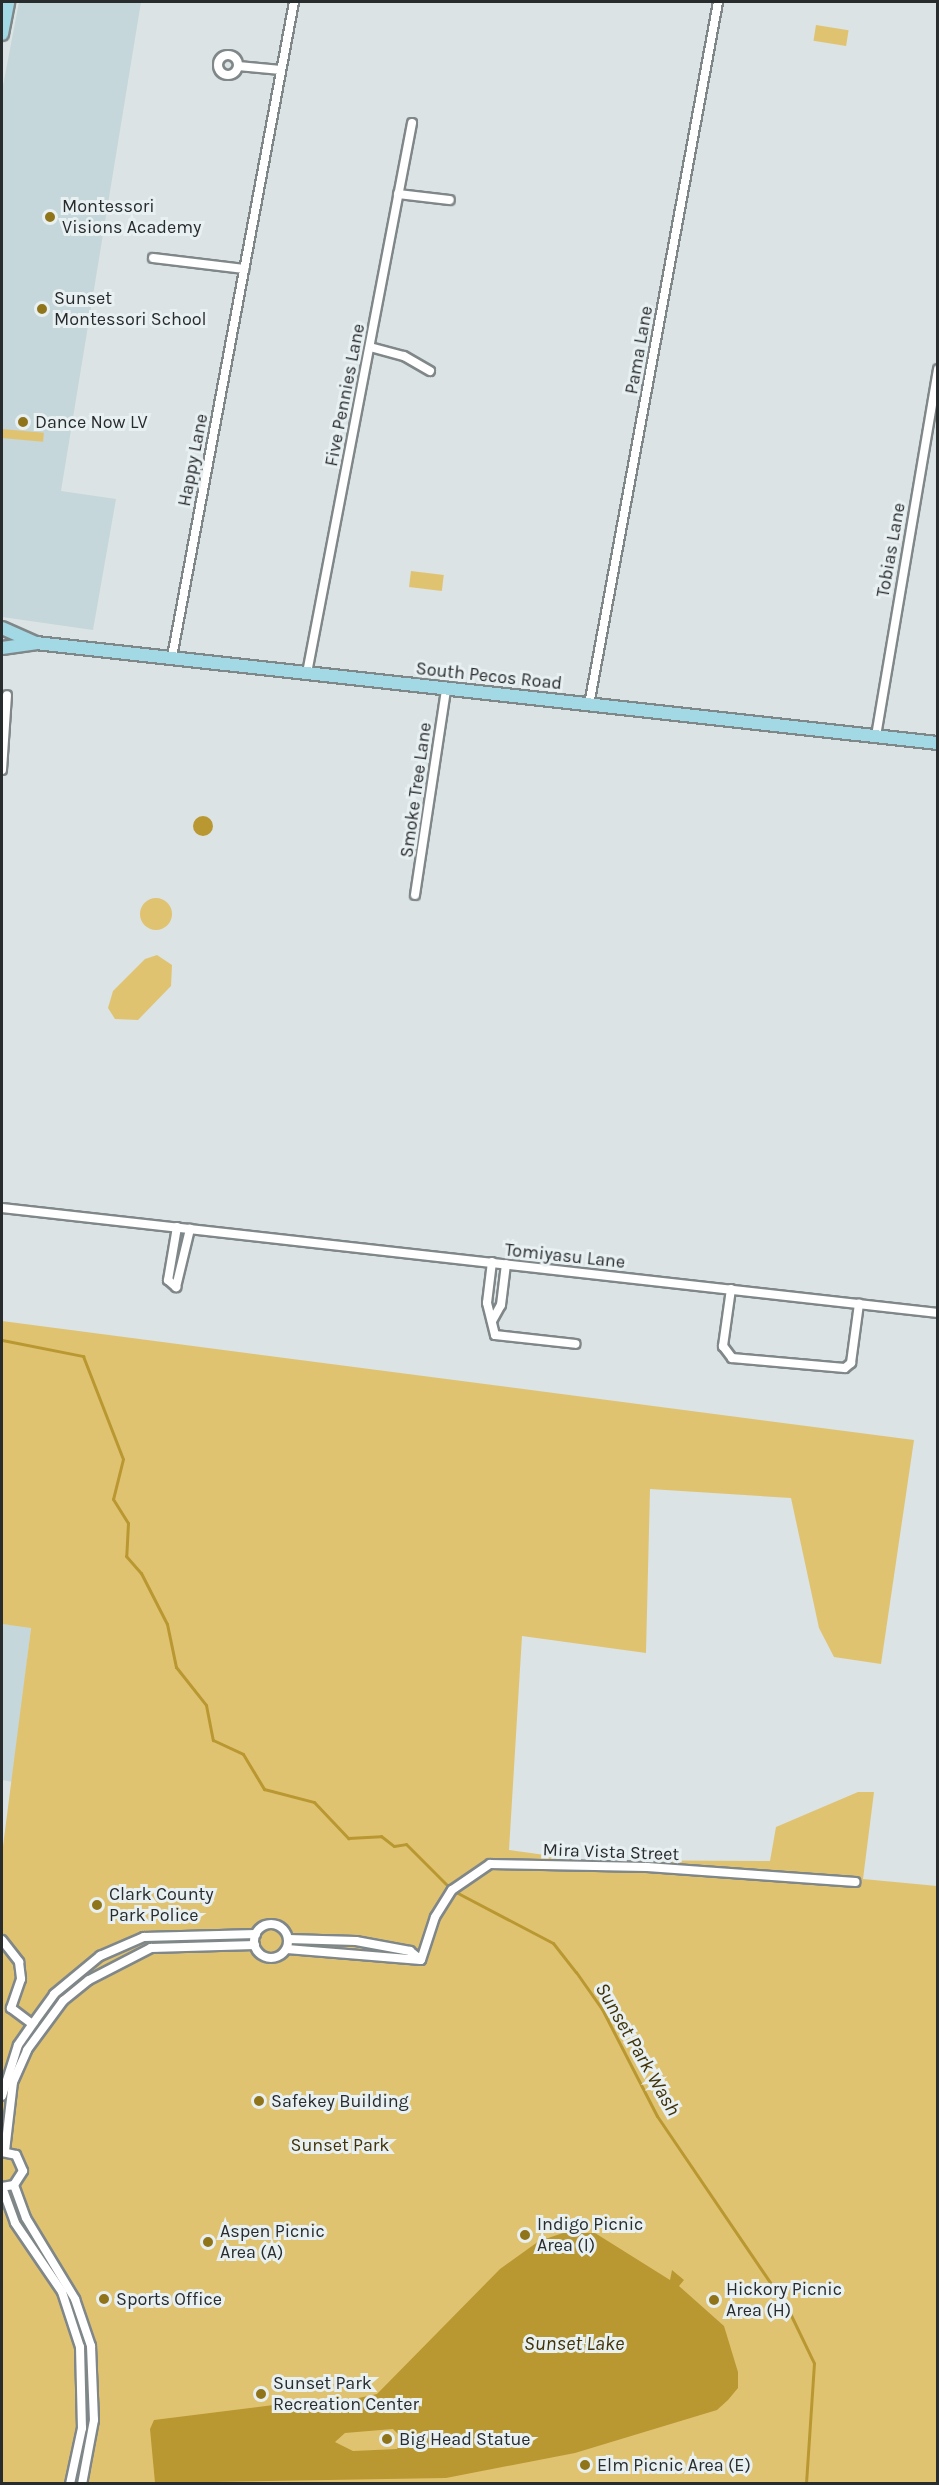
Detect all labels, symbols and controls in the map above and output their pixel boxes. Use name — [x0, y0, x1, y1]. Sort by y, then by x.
place label: Montessori Visions Academy — [62, 196, 201, 238]
marker: Montessori Visions Academy — [43, 210, 57, 224]
place label: Sunset Montessori School — [54, 288, 207, 330]
marker: Sunset Montessori School — [35, 302, 49, 316]
street label: Pama Lane — [621, 304, 657, 396]
street label: Five Pennies Lane — [321, 322, 369, 468]
place label: Dance Now LV — [35, 411, 148, 433]
street label: Happy Lane — [173, 412, 213, 508]
marker: Dance Now LV — [16, 415, 30, 429]
street label: Tobias Lane — [872, 501, 910, 599]
street label: South Pecos Road — [415, 658, 563, 694]
street label: Smoke Tree Lane — [396, 721, 436, 859]
street label: Tomiyasu Lane — [504, 1239, 626, 1273]
street label: Mira Vista Street — [542, 1839, 680, 1865]
place label: Clark County Park Police — [109, 1884, 214, 1926]
marker: Clark County Park Police — [90, 1898, 104, 1912]
water label: Sunset Park Wash — [590, 1978, 686, 2120]
place label: Safekey Building — [271, 2090, 409, 2112]
marker: Safekey Building — [252, 2094, 266, 2108]
park label: Sunset Park — [291, 2134, 389, 2156]
place label: Indigo Picnic Area (I) — [537, 2214, 643, 2256]
place label: Aspen Picnic Area (A) — [220, 2221, 325, 2264]
marker: Indigo Picnic Area (I) — [518, 2228, 532, 2242]
marker: Aspen Picnic Area (A) — [201, 2235, 215, 2249]
place label: Hickory Picnic Area (H) — [726, 2279, 842, 2322]
place label: Sports Office — [116, 2288, 222, 2310]
marker: Sports Office — [97, 2292, 111, 2306]
marker: Hickory Picnic Area (H) — [707, 2293, 721, 2307]
water label: Sunset Lake — [524, 2331, 624, 2355]
place label: Sunset Park Recreation Center — [273, 2373, 419, 2416]
marker: Sunset Park Recreation Center — [254, 2387, 268, 2401]
place label: Big Head Statue — [399, 2428, 531, 2450]
marker: Big Head Statue — [380, 2432, 394, 2446]
place label: Elm Picnic Area (E) — [597, 2454, 751, 2476]
marker: Elm Picnic Area (E) — [578, 2458, 592, 2472]

